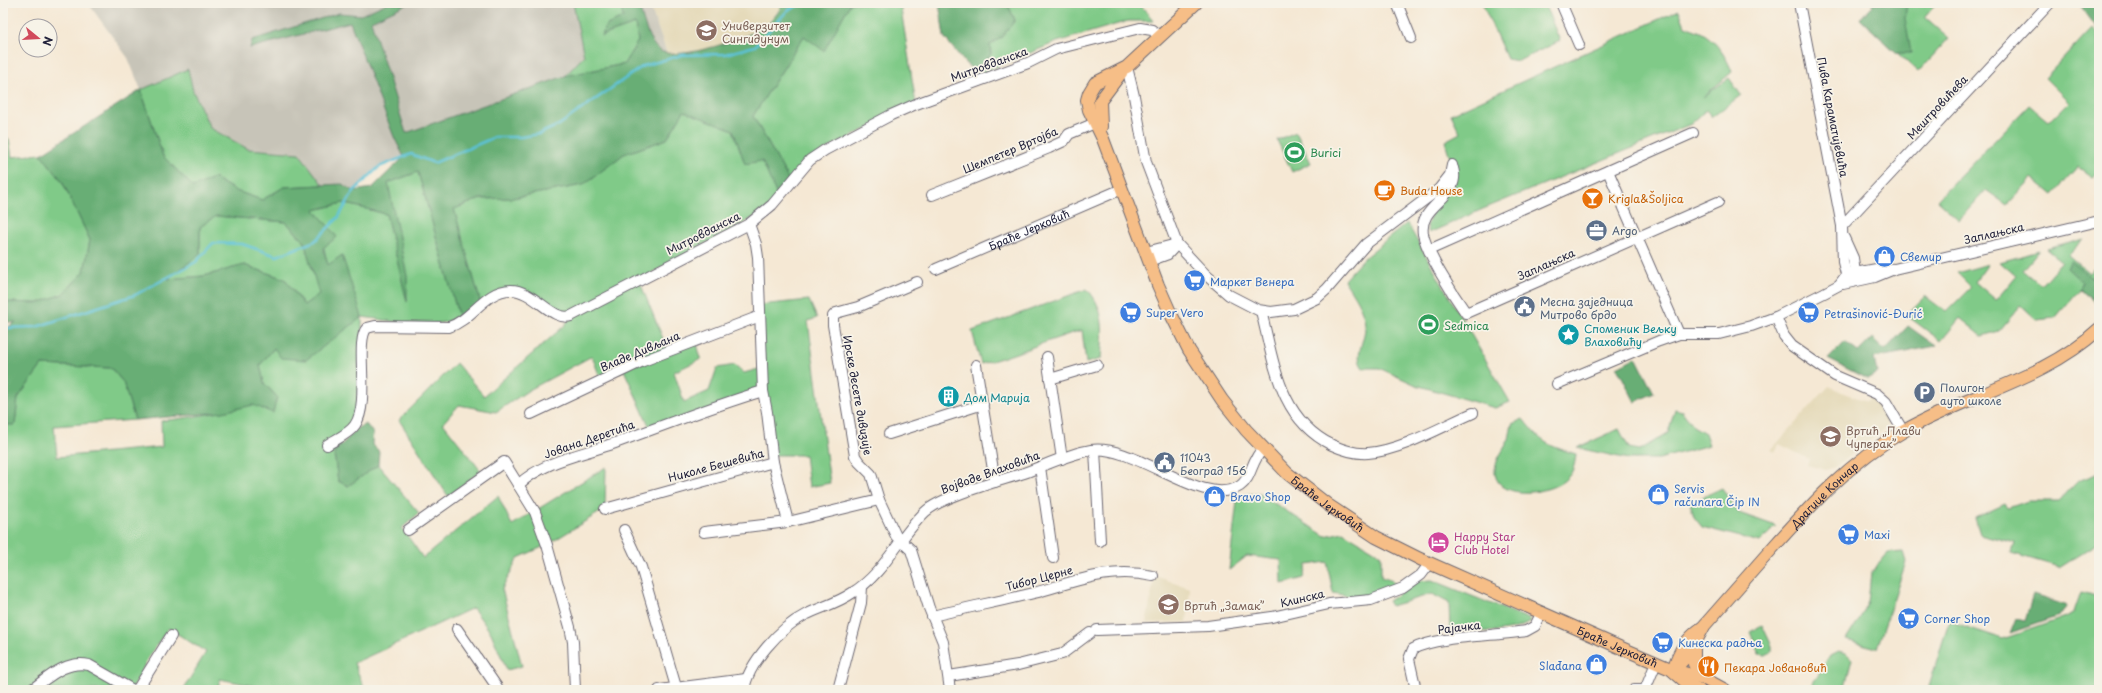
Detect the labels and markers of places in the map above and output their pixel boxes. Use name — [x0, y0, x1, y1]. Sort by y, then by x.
place label: Универзитет Сингидунум — [722, 17, 791, 47]
school or university icon: Универзитет Сингидунум — [694, 18, 720, 44]
sports icon: Burici — [1281, 139, 1307, 165]
place label: Burici — [1310, 144, 1341, 161]
cafe icon: Buda House — [1371, 177, 1397, 203]
place label: Buda House — [1400, 182, 1463, 199]
bar icon: Krigla&Šoljica — [1580, 185, 1606, 211]
place label: Krigla&Šoljica — [1608, 190, 1684, 207]
office icon: Argo — [1583, 217, 1609, 243]
place label: Argo — [1612, 222, 1637, 239]
shop icon: Свемир — [1871, 243, 1897, 269]
place label: Свемир — [1900, 248, 1942, 265]
supermarket icon: Маркет Венера — [1182, 268, 1208, 294]
place label: Маркет Венера — [1210, 273, 1295, 290]
place label: Месна заједница Митрово брдо — [1540, 293, 1633, 323]
public building icon: Месна заједница Митрово брдо — [1511, 294, 1537, 320]
supermarket icon: Super Vero — [1118, 299, 1144, 325]
supermarket icon: Petrašinović-Đurić — [1796, 300, 1822, 326]
place label: Super Vero — [1146, 304, 1204, 321]
place label: Petrašinović-Đurić — [1824, 305, 1923, 322]
sports icon: Sedmica — [1415, 312, 1441, 338]
place label: Sedmica — [1444, 317, 1489, 334]
place label: Споменик Вељку Влаховићу — [1584, 320, 1677, 350]
place icon: Споменик Вељку Влаховићу — [1555, 321, 1581, 347]
place label: Полигон ауто школе — [1940, 379, 2002, 409]
parking icon: Полигон ауто школе — [1911, 380, 1937, 406]
building icon: Дом Марија — [936, 384, 962, 410]
place label: Дом Марија — [963, 389, 1030, 406]
place label: Вртић „Плави Чуперак” — [1846, 422, 1921, 452]
school or university icon: Вртић „Плави Чуперак” — [1817, 423, 1843, 449]
place label: 11043 Београд 156 — [1180, 449, 1247, 479]
public building icon: 11043 Београд 156 — [1151, 450, 1177, 476]
place label: Servis računara Čip IN — [1674, 480, 1760, 510]
shop icon: Servis računara Čip IN — [1646, 481, 1672, 507]
shop icon: Bravo Shop — [1202, 483, 1228, 509]
place label: Bravo Shop — [1230, 488, 1291, 505]
supermarket icon: Maxi — [1836, 521, 1862, 547]
place label: Maxi — [1864, 526, 1890, 543]
place label: Happy Star Club Hotel — [1454, 528, 1515, 558]
hotel icon: Happy Star Club Hotel — [1426, 529, 1452, 555]
school or university icon: Вртић „Замак” — [1156, 592, 1182, 618]
place label: Вртић „Замак” — [1184, 597, 1264, 614]
supermarket icon: Corner Shop — [1896, 605, 1922, 631]
place label: Corner Shop — [1924, 610, 1991, 627]
supermarket icon: Кинеска радња — [1650, 629, 1676, 655]
place label: Кинеска радња — [1678, 634, 1762, 651]
shop icon: Slađana — [1584, 652, 1610, 678]
restaurant icon: Пекара Јовановић — [1695, 654, 1721, 680]
place label: Slađana — [1539, 657, 1582, 674]
place label: Пекара Јовановић — [1724, 659, 1827, 676]

